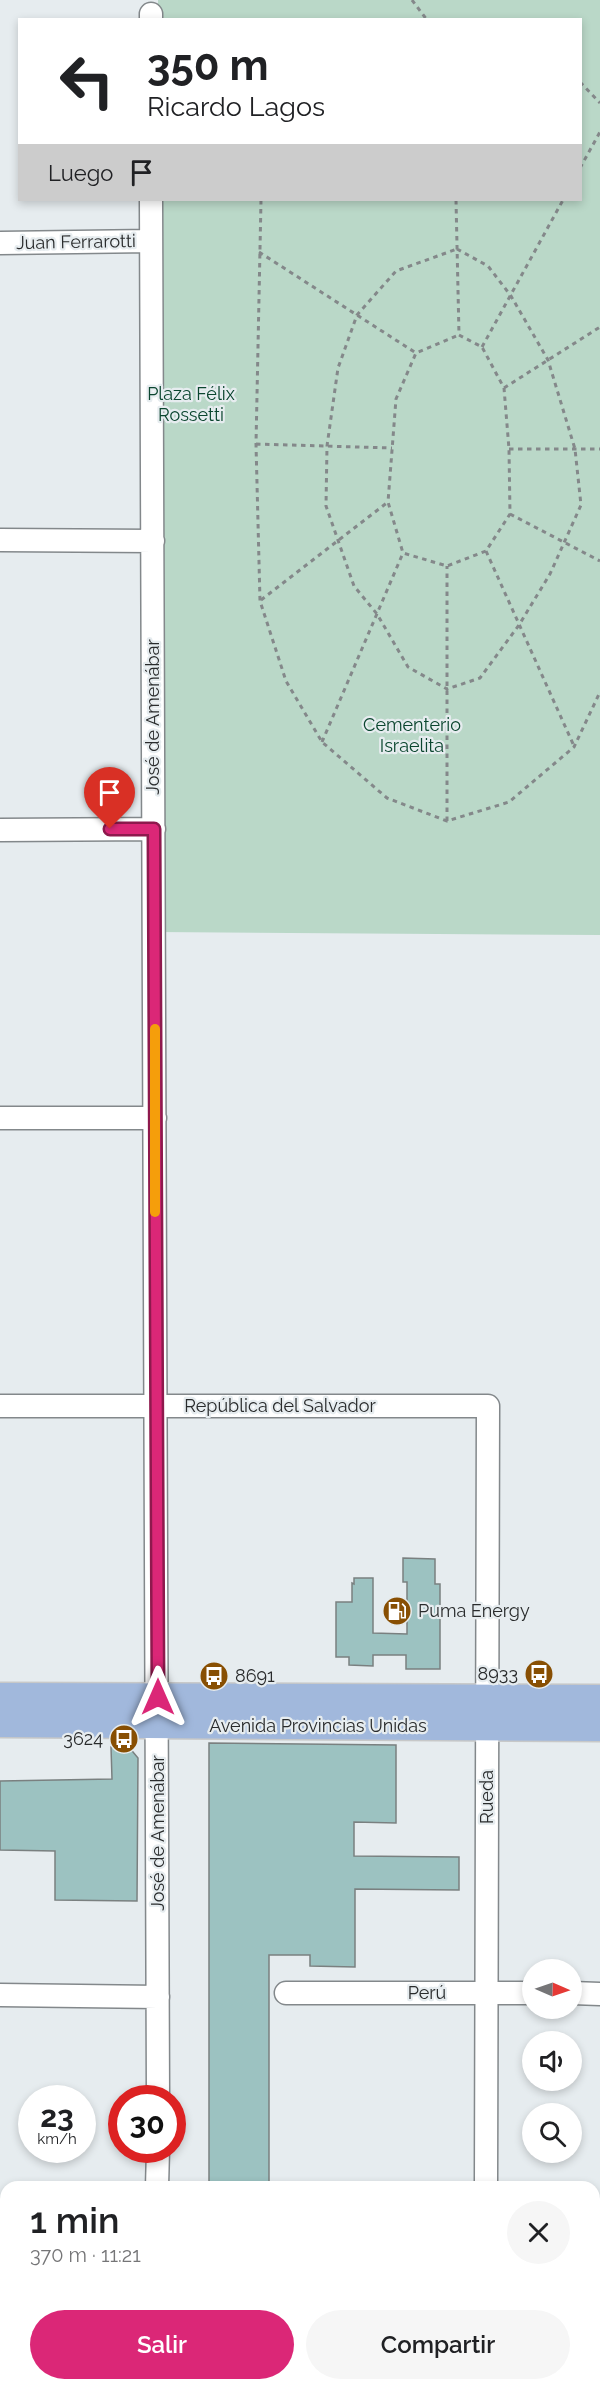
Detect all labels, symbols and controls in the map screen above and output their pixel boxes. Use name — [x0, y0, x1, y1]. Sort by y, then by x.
text: 350 m — [147, 41, 269, 90]
icon: left — [48, 42, 126, 120]
text: Ricardo Lagos — [147, 91, 325, 122]
icon: arrive — [125, 156, 158, 189]
text: Luego — [48, 160, 113, 186]
street label: Juan Ferrarotti — [16, 230, 136, 253]
park label: Plaza Félix Rossetti — [147, 383, 235, 425]
street label: José de Amenábar — [142, 638, 163, 795]
park label: Cementerio Israelita — [363, 714, 461, 756]
pin — [84, 767, 135, 829]
icon: arrive — [93, 776, 126, 809]
street label: República del Salvador — [184, 1395, 376, 1416]
fuel station icon: Puma Energy — [381, 1595, 413, 1627]
place label: Puma Energy — [418, 1600, 530, 1621]
bus stop icon: 8933 — [523, 1658, 555, 1690]
bus stop icon: 8691 — [198, 1660, 230, 1692]
place label: 8933 — [478, 1663, 518, 1684]
position arrow — [126, 1665, 190, 1729]
place label: 8691 — [235, 1665, 275, 1686]
street label: Avenida Provincias Unidas — [209, 1715, 427, 1736]
bus stop icon: 3624 — [108, 1723, 140, 1755]
place label: 3624 — [63, 1728, 103, 1749]
street label: José de Amenábar — [147, 1754, 168, 1911]
street label: Rueda — [476, 1770, 497, 1824]
north arrow — [522, 1959, 582, 2019]
map controls — [522, 1959, 582, 2163]
street label: Perú — [408, 1982, 446, 2003]
button: sound — [522, 2031, 582, 2091]
speed limit sign: 30 — [108, 2085, 186, 2163]
text: 23 — [40, 2099, 74, 2134]
button: search — [522, 2103, 582, 2163]
text: km/h — [37, 2130, 77, 2148]
text: 1 min — [30, 2199, 119, 2241]
button: close — [507, 2201, 570, 2264]
text: 370 m · 11:21 — [30, 2243, 141, 2267]
button: Salir — [30, 2310, 294, 2379]
button: Compartir — [306, 2310, 570, 2379]

